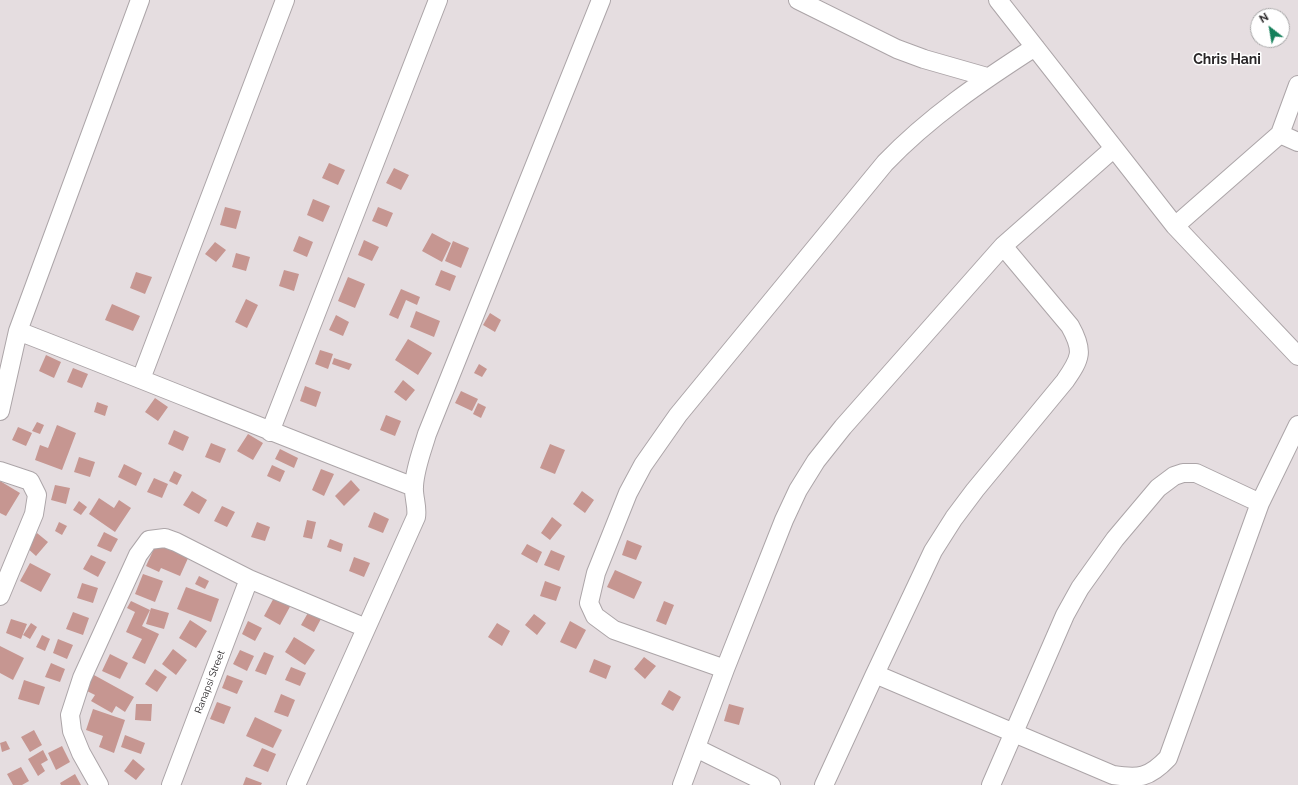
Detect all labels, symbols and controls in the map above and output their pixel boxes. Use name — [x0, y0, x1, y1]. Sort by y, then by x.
north arrow — [1250, 8, 1290, 48]
text: N — [1257, 10, 1271, 26]
district label: Chris Hani — [1193, 52, 1261, 68]
street label: Ranapsi Street — [192, 649, 228, 715]

